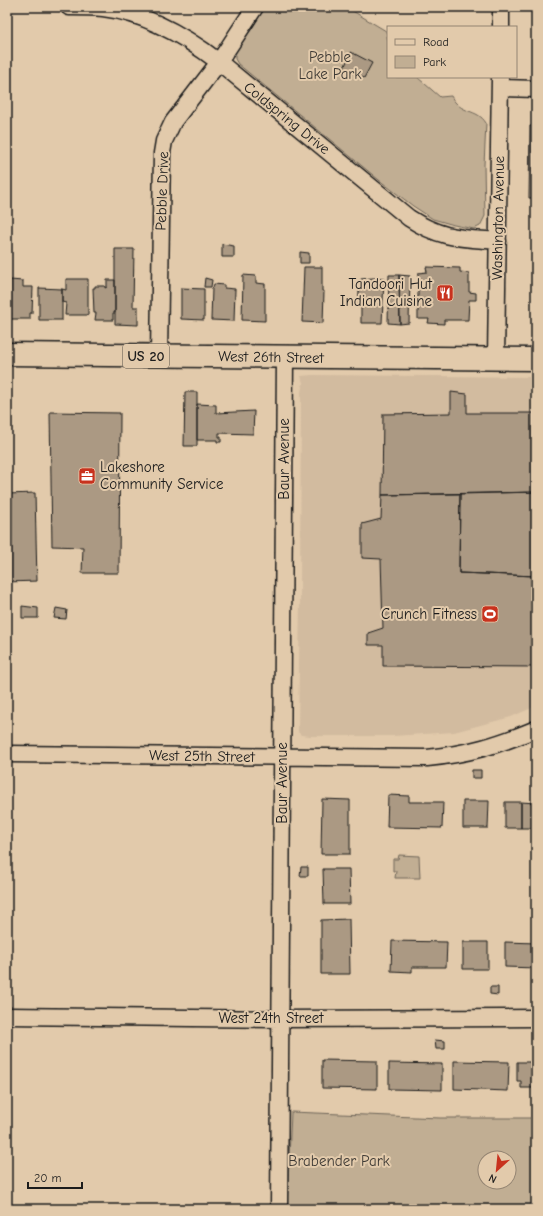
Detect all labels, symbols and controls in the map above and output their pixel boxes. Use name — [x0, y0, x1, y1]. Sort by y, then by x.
legend — [387, 26, 517, 78]
text: Road — [423, 35, 449, 49]
park label: Pebble Lake Park — [298, 48, 362, 83]
text: Park — [423, 55, 446, 69]
street label: Coldspring Drive — [240, 78, 334, 158]
street label: Pebble Drive — [152, 151, 172, 231]
street label: Washington Avenue — [488, 155, 508, 280]
place label: Tandoori Hut Indian Cuisine — [340, 275, 433, 310]
restaurant icon: Tandoori Hut Indian Cuisine — [435, 283, 455, 303]
road number: US 20 — [123, 344, 169, 368]
street label: West 26th Street — [218, 347, 325, 367]
street label: Baur Avenue — [275, 418, 293, 500]
place label: Lakeshore Community Service — [100, 458, 224, 493]
office icon: Lakeshore Community Service — [77, 466, 97, 486]
sports icon: Crunch Fitness — [480, 604, 500, 624]
place label: Crunch Fitness — [381, 605, 477, 623]
street label: Baur Avenue — [273, 742, 291, 824]
street label: West 25th Street — [149, 746, 256, 766]
street label: West 24th Street — [219, 1009, 324, 1027]
north arrow — [477, 1150, 517, 1190]
park label: Brabender Park — [288, 1152, 391, 1170]
scale bar — [28, 1164, 82, 1190]
text: 20 m — [34, 1171, 62, 1185]
text: N — [487, 1171, 499, 1186]

